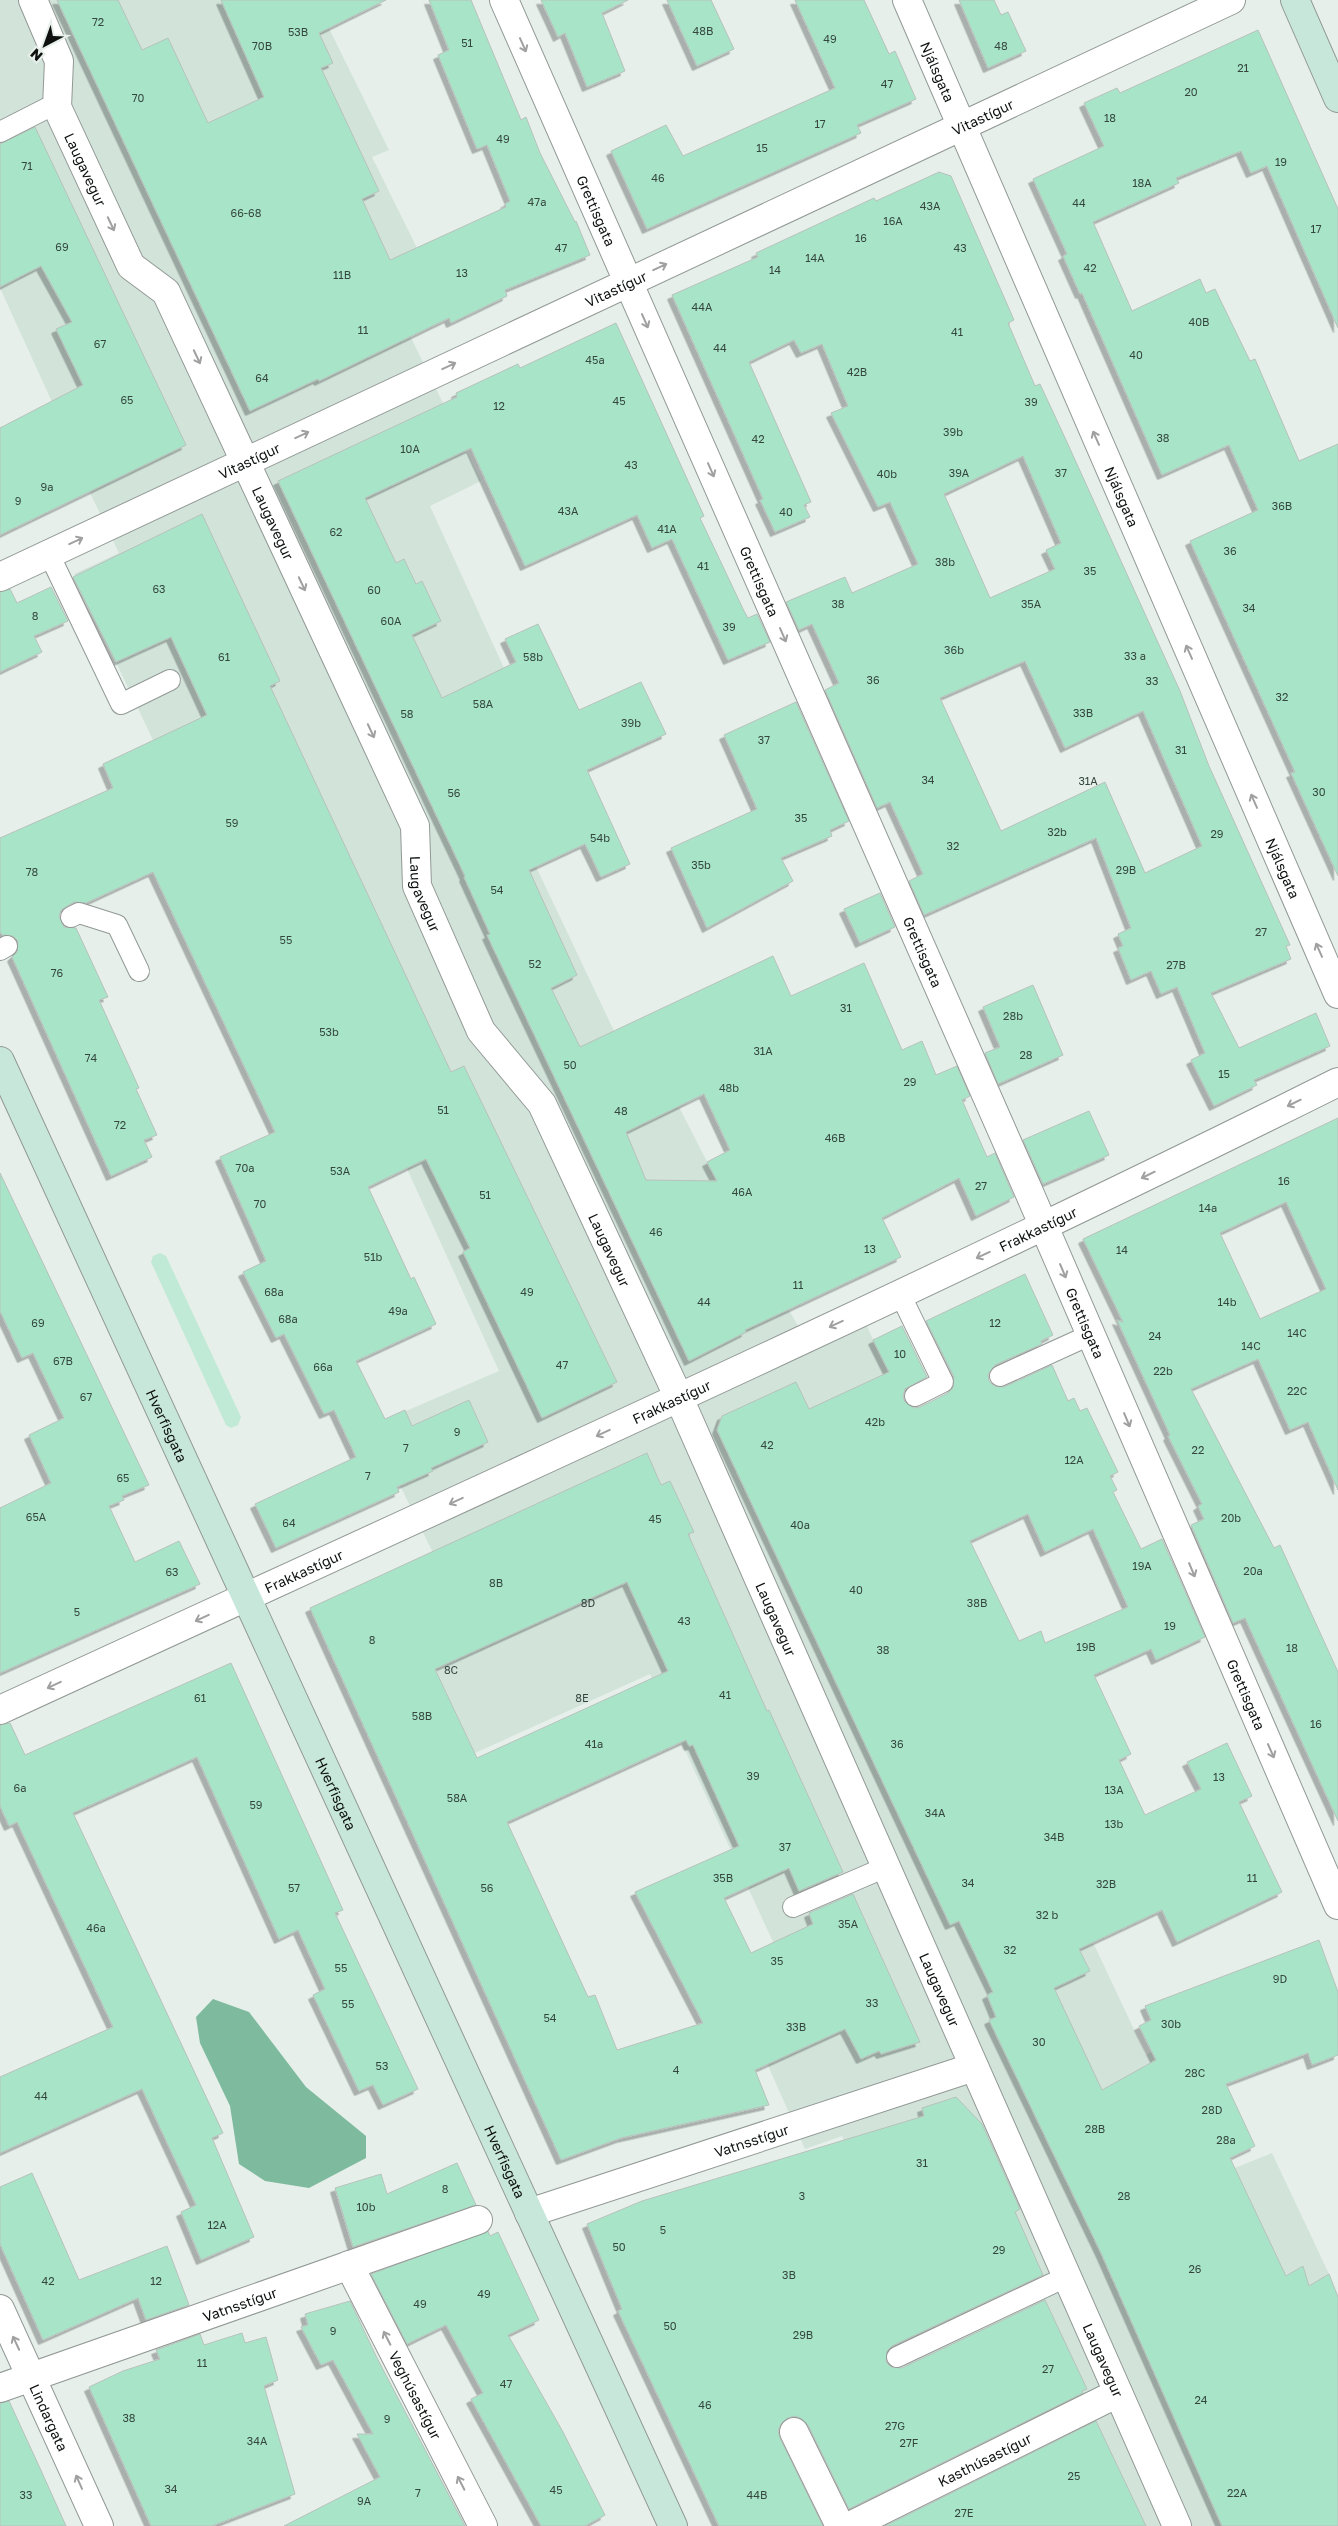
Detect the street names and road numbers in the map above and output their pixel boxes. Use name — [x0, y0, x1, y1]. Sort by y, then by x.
street label: Njálsgata — [917, 39, 959, 104]
street label: Vitastígur — [949, 95, 1016, 138]
street label: Laugavegur — [62, 130, 111, 209]
street label: Grettisgata — [574, 173, 620, 248]
street label: Vitastígur — [582, 266, 650, 310]
street label: Vitastígur — [215, 438, 283, 482]
street label: Njálsgata — [1102, 464, 1143, 529]
street label: Laugavegur — [249, 483, 298, 563]
street label: Grettisgata — [737, 543, 783, 619]
street label: Njálsgata — [1263, 835, 1304, 901]
street label: Laugavegur — [408, 856, 445, 935]
street label: Grettisgata — [900, 914, 946, 990]
street label: Frakkastígur — [996, 1202, 1080, 1255]
street label: Laugavegur — [586, 1210, 635, 1290]
street label: Grettisgata — [1063, 1285, 1108, 1361]
street label: Frakkastígur — [629, 1375, 714, 1427]
street label: Hverfisgata — [143, 1386, 191, 1465]
street label: Frakkastígur — [262, 1545, 346, 1596]
street label: Laugavegur — [753, 1579, 800, 1659]
street label: Grettisgata — [1224, 1656, 1270, 1732]
street label: Hverfisgata — [312, 1754, 361, 1833]
street label: Laugavegur — [916, 1950, 964, 2029]
street label: Vatnsstígur — [712, 2120, 791, 2160]
street label: Hverfisgata — [481, 2122, 530, 2201]
street label: Vatnsstígur — [200, 2283, 279, 2325]
street label: Laugavegur — [1080, 2320, 1128, 2400]
street label: Veghúsastígur — [386, 2348, 446, 2442]
street label: Lindargata — [27, 2381, 72, 2454]
street label: Kasthúsastígur — [935, 2429, 1034, 2490]

